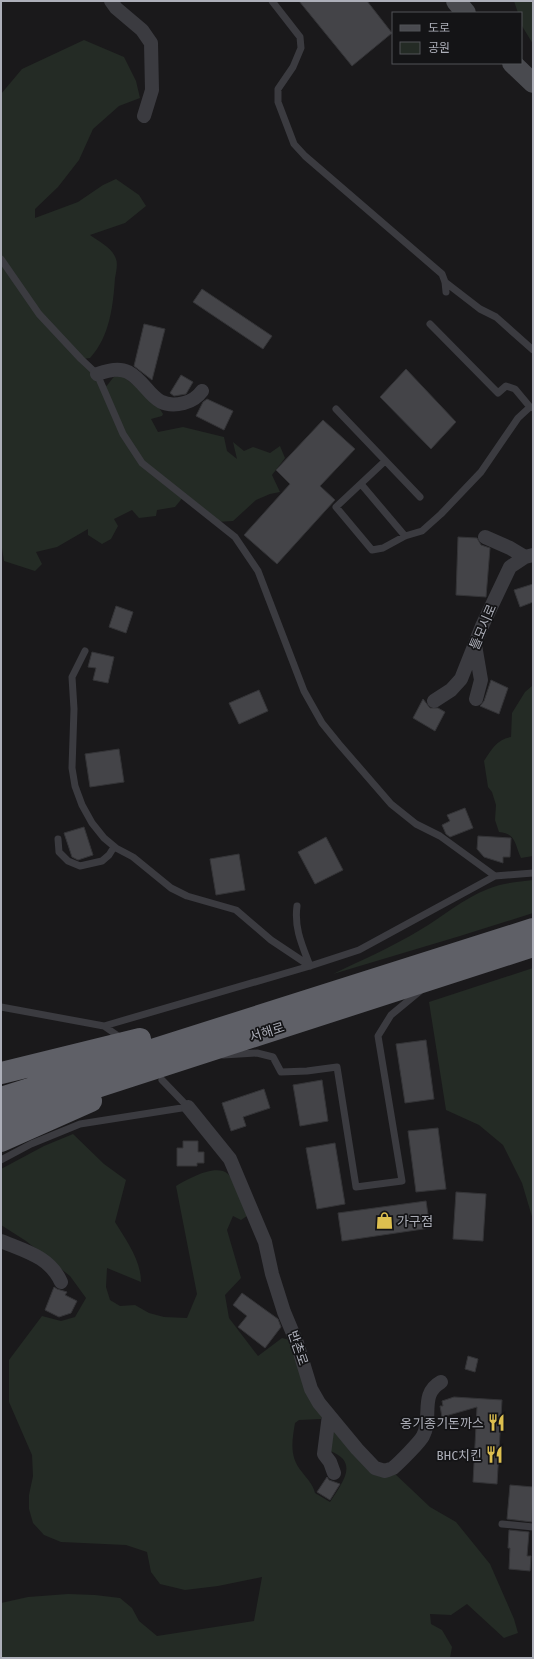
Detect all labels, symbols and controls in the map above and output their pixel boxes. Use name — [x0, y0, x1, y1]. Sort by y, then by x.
legend — [392, 12, 522, 64]
text: 도로 — [428, 21, 450, 35]
text: 공원 — [428, 41, 450, 55]
street label: 틀모시로 — [467, 602, 499, 652]
street label: 서해로 — [248, 1019, 286, 1045]
shop icon: 가구점 — [374, 1211, 394, 1231]
place label: 가구점 — [397, 1214, 433, 1229]
street label: 반촌로 — [285, 1329, 311, 1367]
restaurant icon: 옹기종기돈까스 — [487, 1413, 507, 1433]
place label: 옹기종기돈까스 — [400, 1416, 484, 1431]
restaurant icon: BHC치킨 — [485, 1445, 505, 1465]
place label: BHC치킨 — [436, 1448, 482, 1463]

